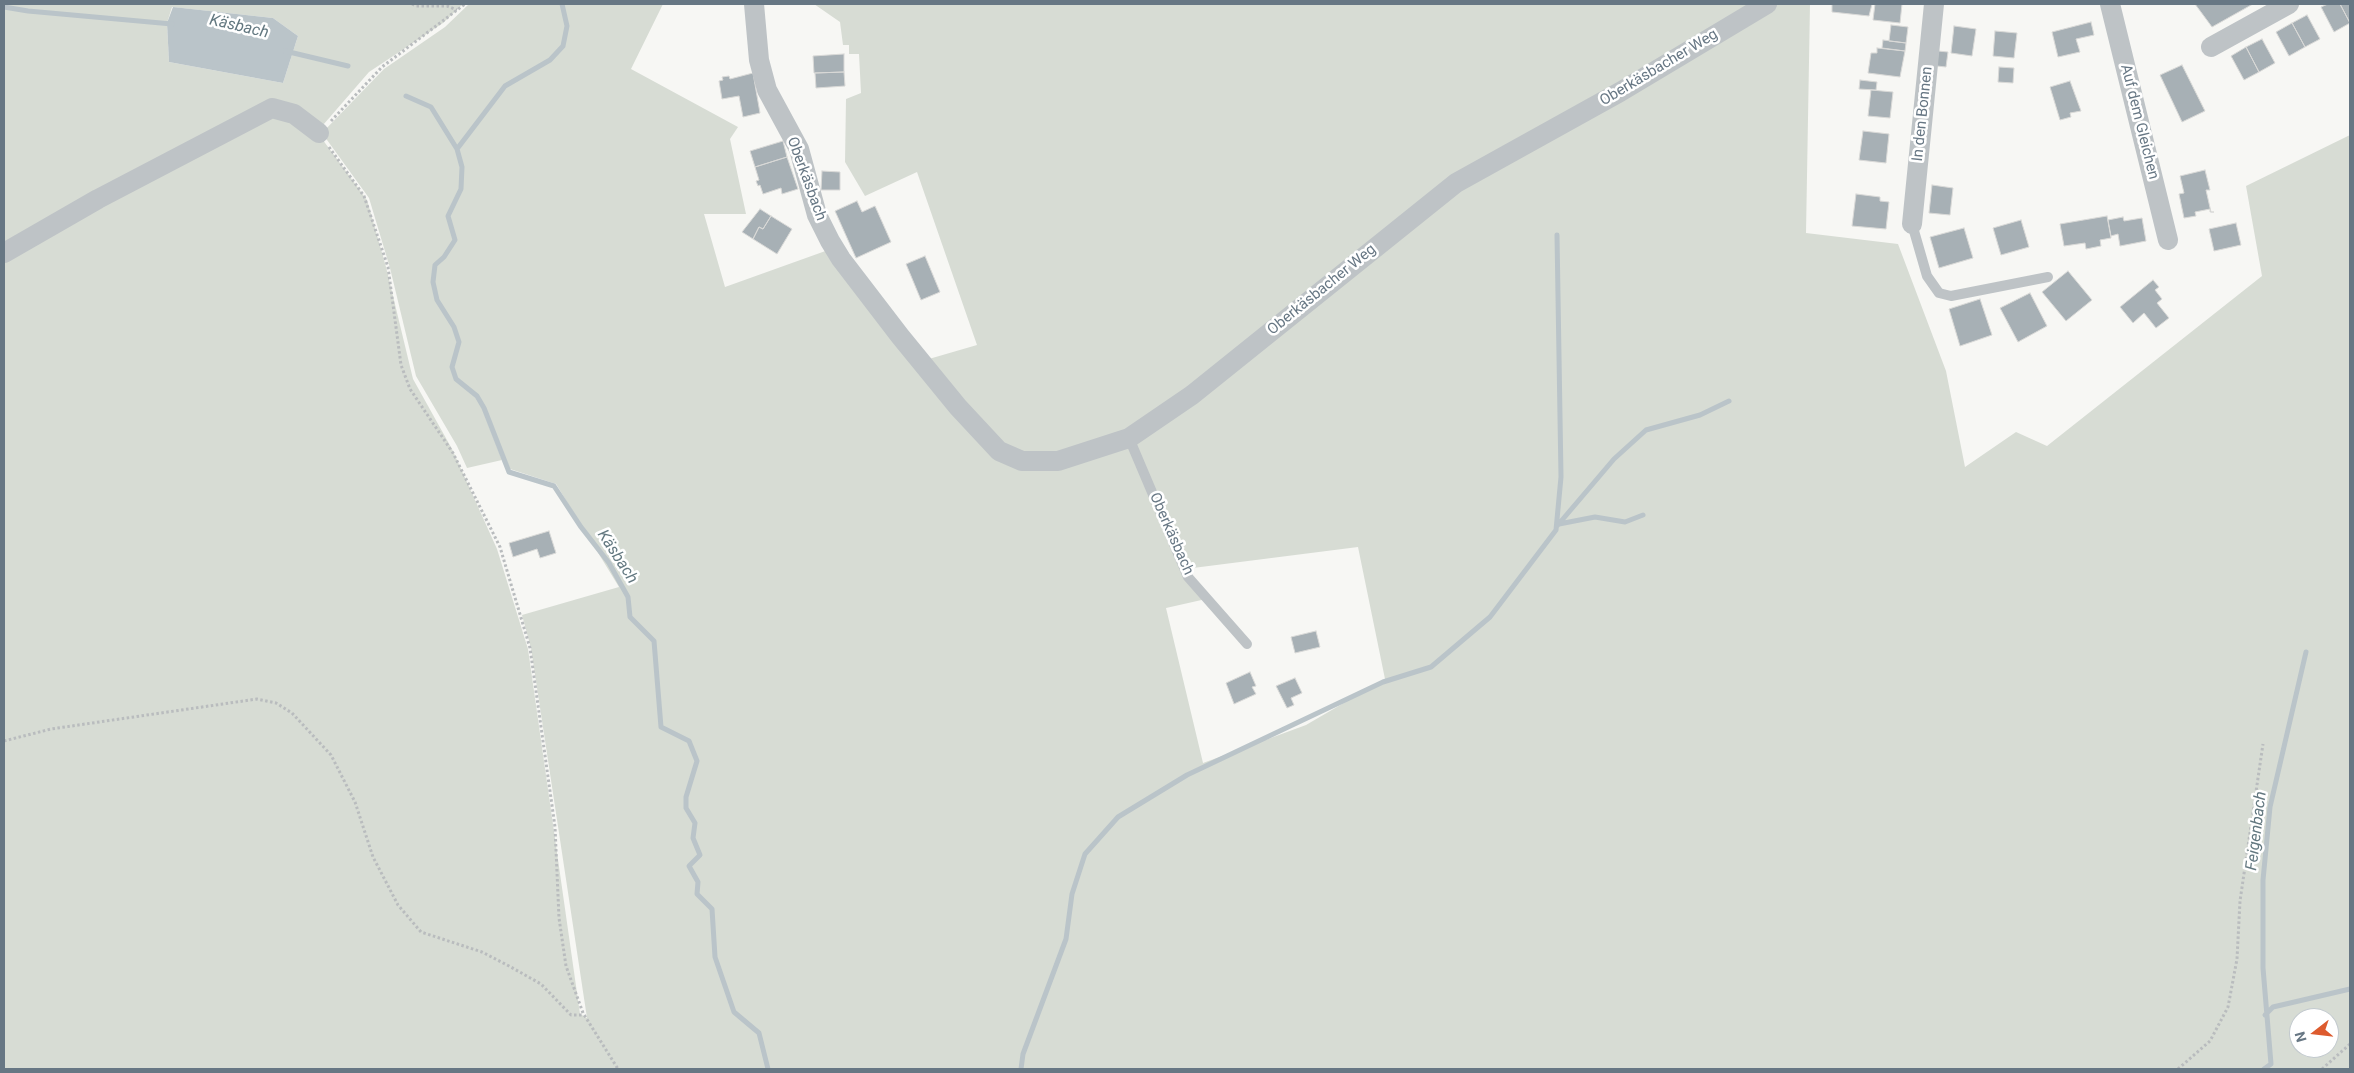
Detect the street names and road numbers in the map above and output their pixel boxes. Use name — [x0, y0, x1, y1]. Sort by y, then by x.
street label: Oberkäsbacher Weg — [1597, 26, 1721, 110]
street label: Auf dem Gleichen — [2116, 63, 2162, 181]
street label: In den Bonnen — [1909, 66, 1937, 162]
street label: Oberkäsbach — [782, 135, 830, 223]
street label: Oberkäsbacher Weg — [1264, 241, 1380, 339]
street label: Oberkäsbach — [1145, 490, 1197, 578]

